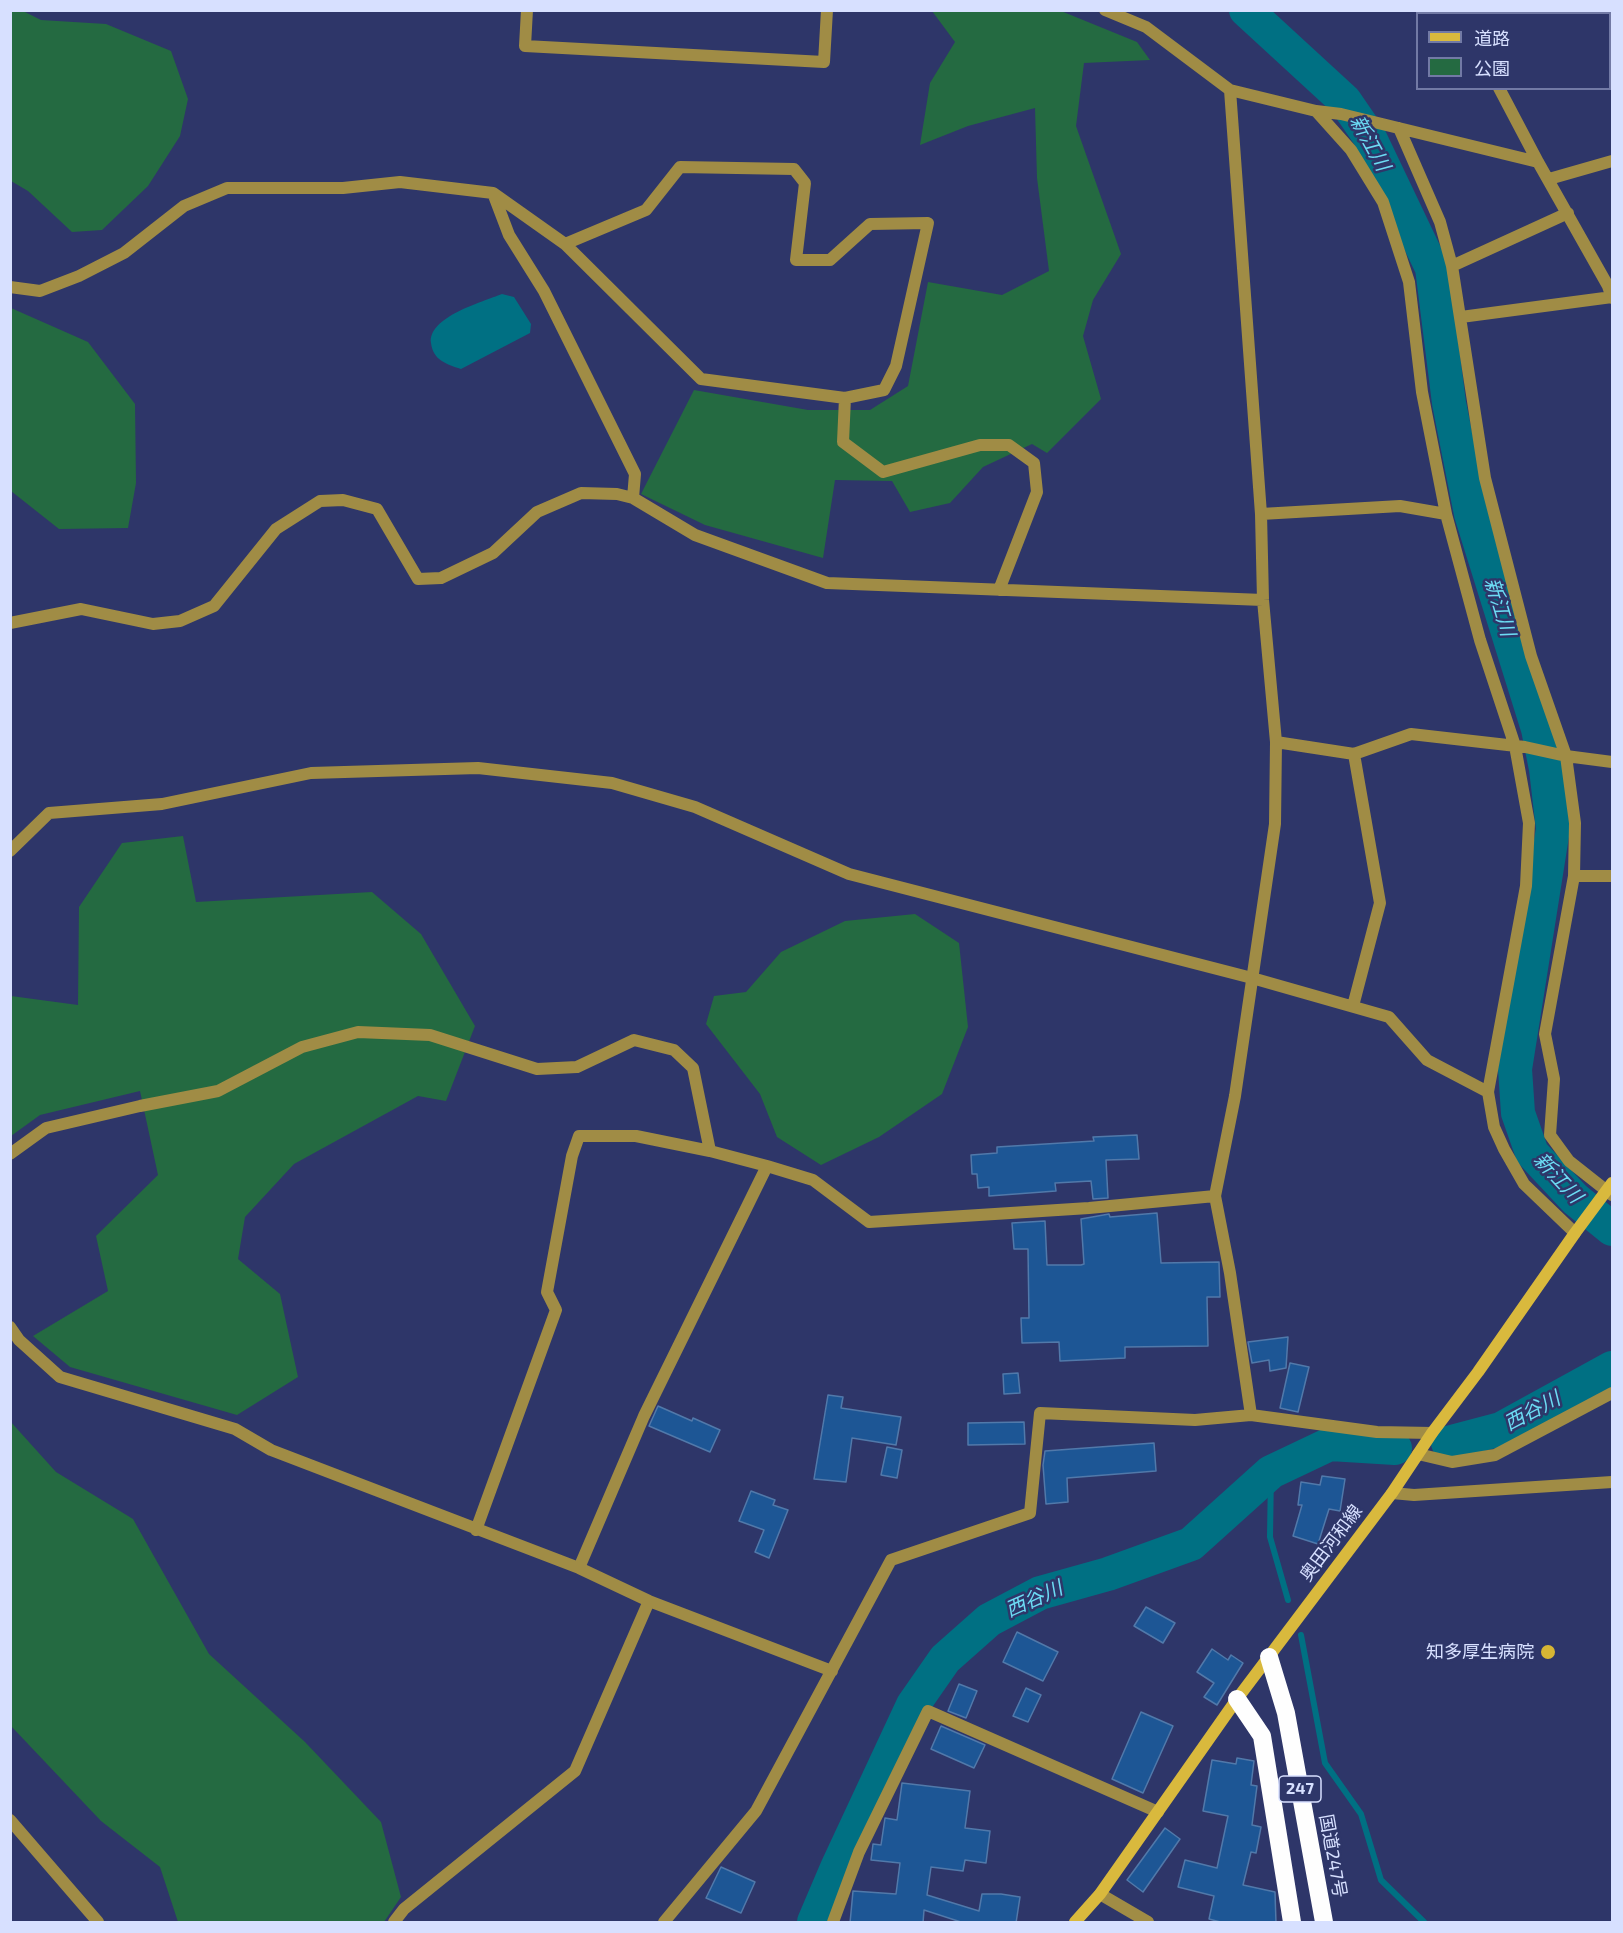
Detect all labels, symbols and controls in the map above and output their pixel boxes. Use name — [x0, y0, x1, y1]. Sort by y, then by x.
legend — [1416, 12, 1611, 90]
text: 道路 — [1474, 27, 1510, 49]
text: 公園 — [1474, 57, 1510, 79]
water label: 新江川 — [1345, 111, 1395, 175]
water label: 新江川 — [1480, 575, 1520, 639]
water label: 新江川 — [1529, 1148, 1587, 1208]
water label: 西谷川 — [1500, 1386, 1564, 1436]
street label: 奥田河和線 — [1295, 1501, 1367, 1585]
water label: 西谷川 — [1002, 1576, 1066, 1622]
place label: 知多厚生病院 — [1426, 1641, 1534, 1663]
marker: 知多厚生病院 — [1539, 1643, 1557, 1661]
road number: 247 — [1279, 1776, 1321, 1802]
street label: 国道247号 — [1315, 1813, 1351, 1899]

